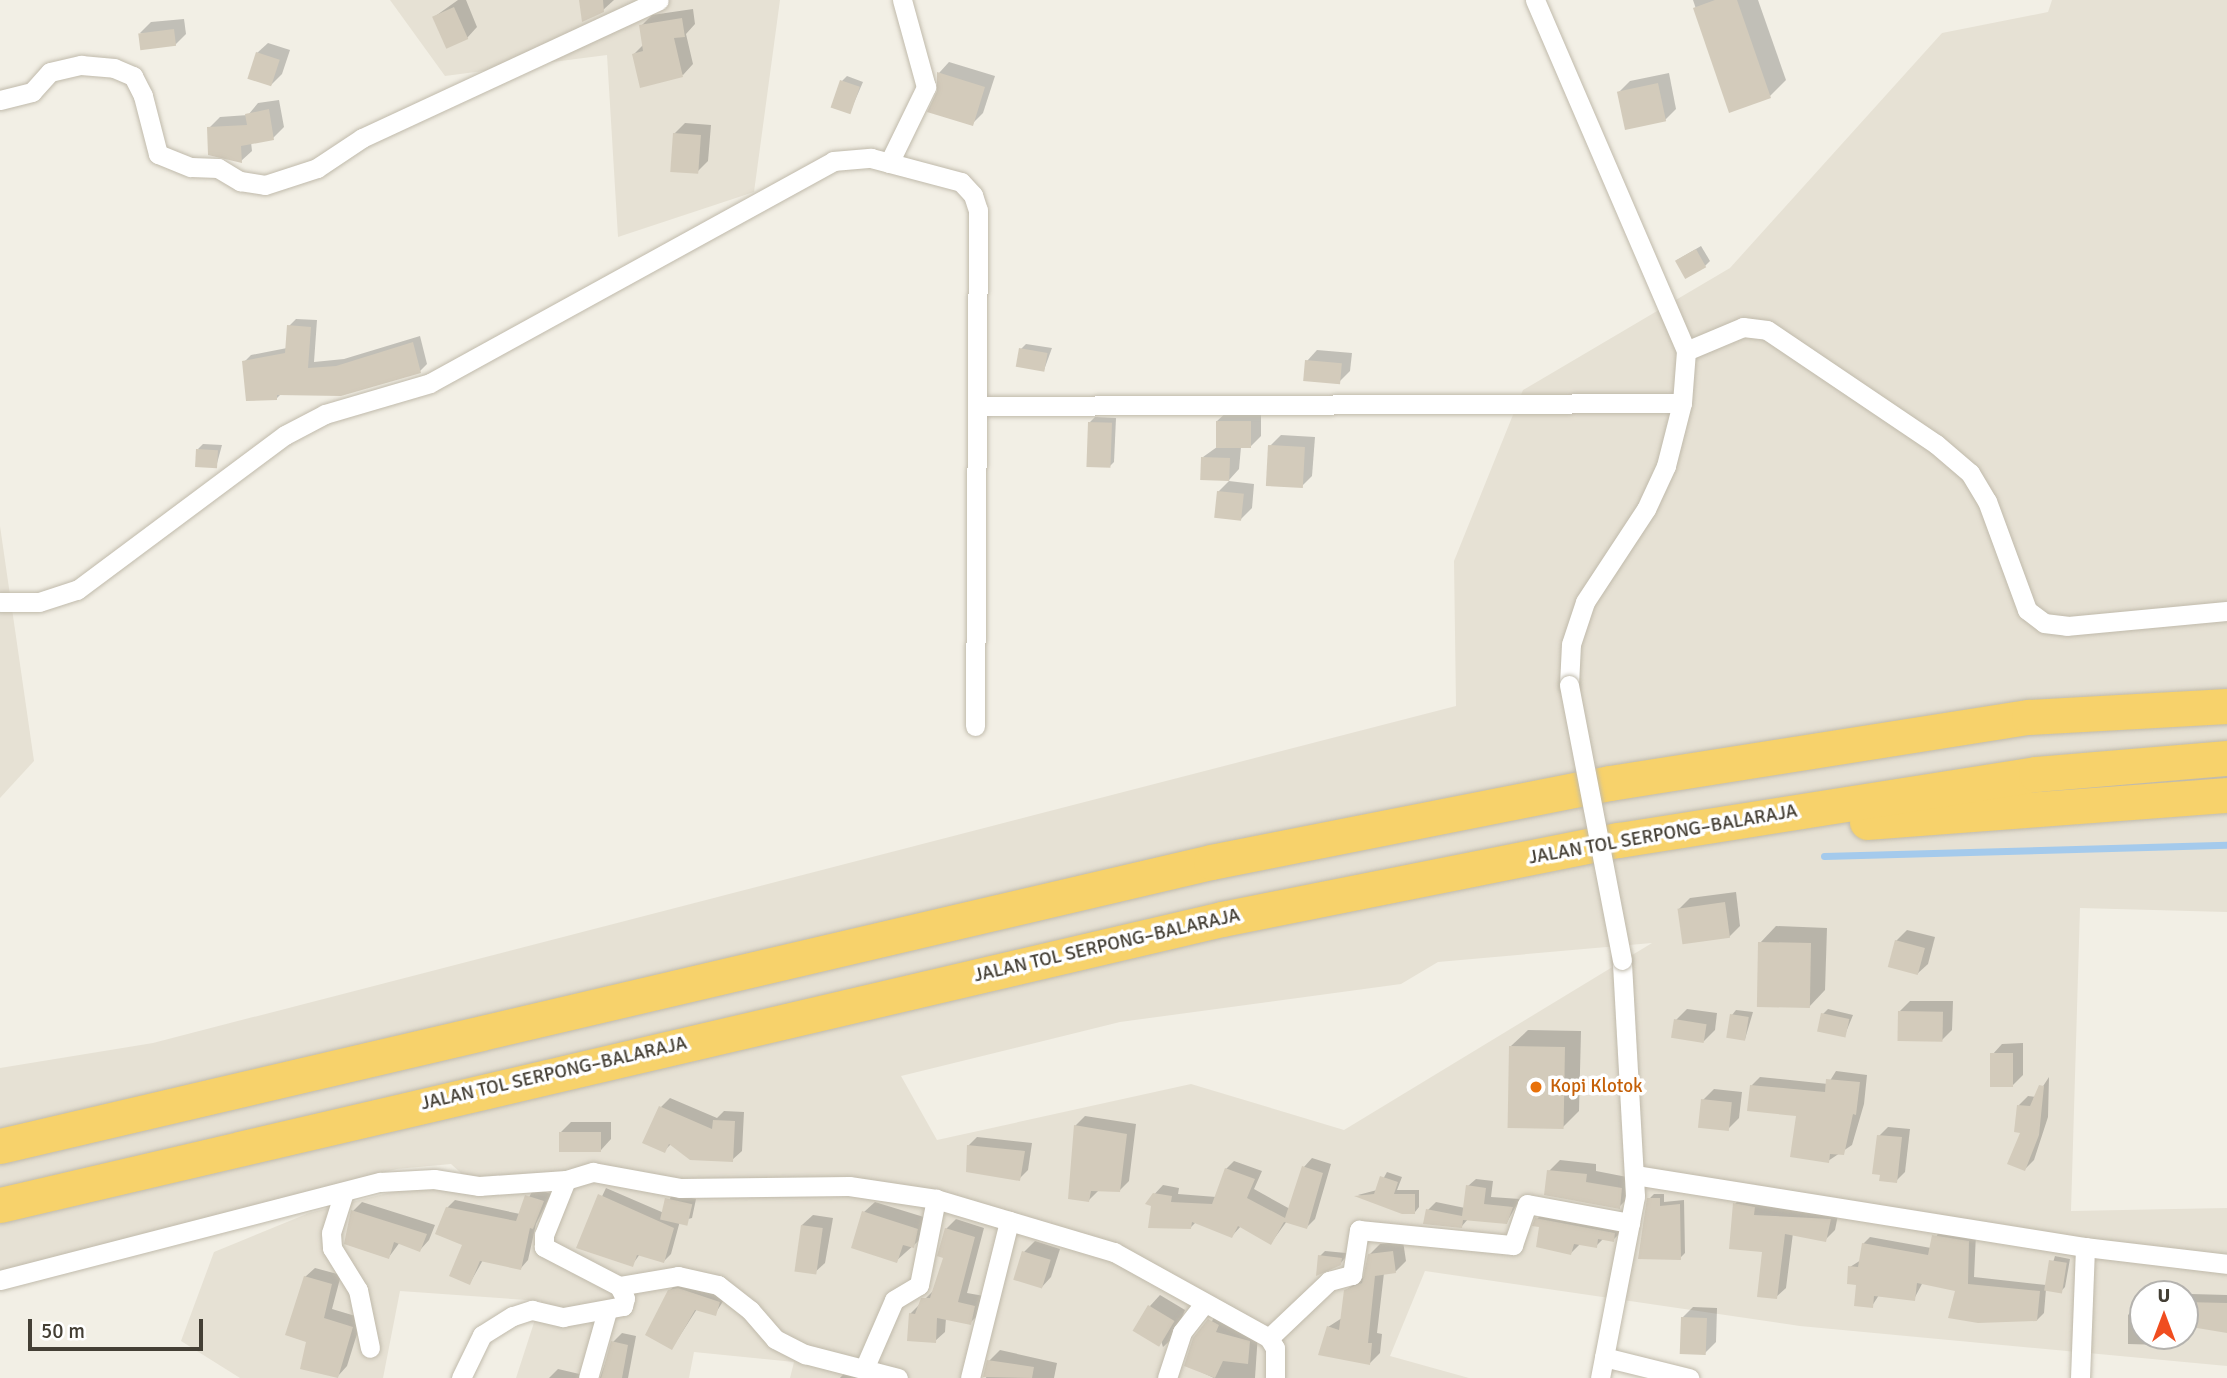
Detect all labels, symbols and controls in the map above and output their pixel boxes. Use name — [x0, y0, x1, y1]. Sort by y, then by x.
street label: JALAN TOL SERPONG–BALARAJA — [1527, 800, 1799, 870]
street label: JALAN TOL SERPONG–BALARAJA — [972, 904, 1242, 988]
street label: JALAN TOL SERPONG–BALARAJA — [419, 1032, 689, 1116]
place label: Kopi Klotok — [1550, 1076, 1643, 1098]
marker: Kopi Klotok — [1528, 1079, 1544, 1095]
north arrow — [2129, 1280, 2199, 1350]
text: U — [2158, 1284, 2170, 1308]
scale bar — [32, 1304, 206, 1348]
text: 50 m — [41, 1318, 85, 1344]

